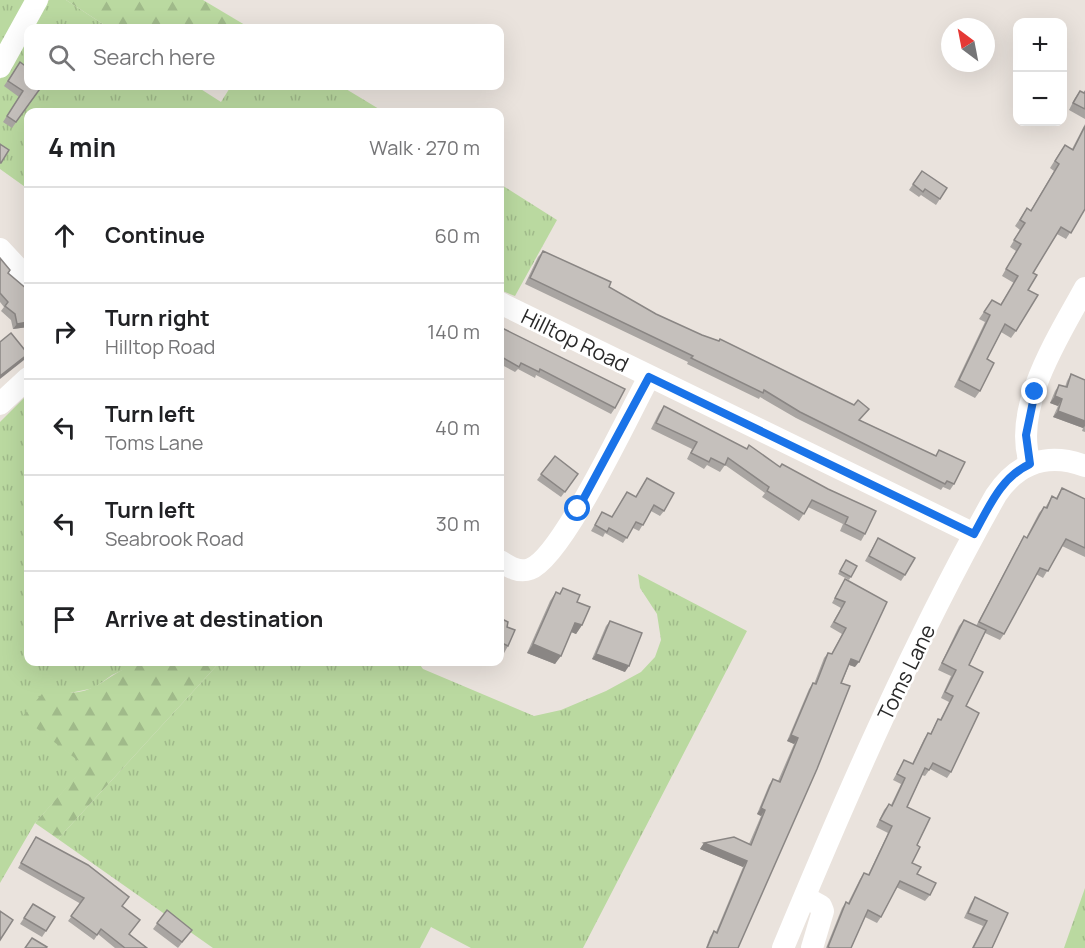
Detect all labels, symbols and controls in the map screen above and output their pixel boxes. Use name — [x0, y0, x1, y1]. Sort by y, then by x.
north arrow — [941, 18, 995, 72]
map controls — [1013, 18, 1067, 126]
button: + — [1013, 18, 1067, 72]
search box — [24, 24, 504, 90]
icon: search — [45, 41, 78, 74]
text: Search here — [93, 42, 215, 72]
button: − — [1013, 72, 1067, 126]
text: 4 min — [48, 129, 116, 165]
text: Walk · 270 m — [369, 134, 480, 161]
icon: ahead — [48, 219, 81, 252]
text: Continue — [105, 220, 205, 250]
text: 60 m — [434, 222, 480, 249]
street label: Hilltop Road — [517, 302, 633, 378]
text: Turn right — [105, 303, 210, 333]
icon: right — [48, 315, 81, 348]
text: 140 m — [427, 318, 480, 345]
text: Hilltop Road — [105, 333, 215, 360]
route end — [1021, 378, 1047, 404]
text: Turn left — [105, 399, 195, 429]
icon: left — [48, 411, 81, 444]
text: 40 m — [435, 414, 480, 441]
text: Toms Lane — [105, 429, 203, 456]
text: Turn left — [105, 495, 195, 525]
route start — [564, 495, 590, 521]
icon: left — [48, 507, 81, 540]
text: 30 m — [436, 510, 480, 537]
text: Seabrook Road — [105, 525, 244, 552]
icon: arrive — [48, 603, 81, 636]
text: Arrive at destination — [105, 604, 323, 634]
street label: Toms Lane — [871, 619, 941, 725]

